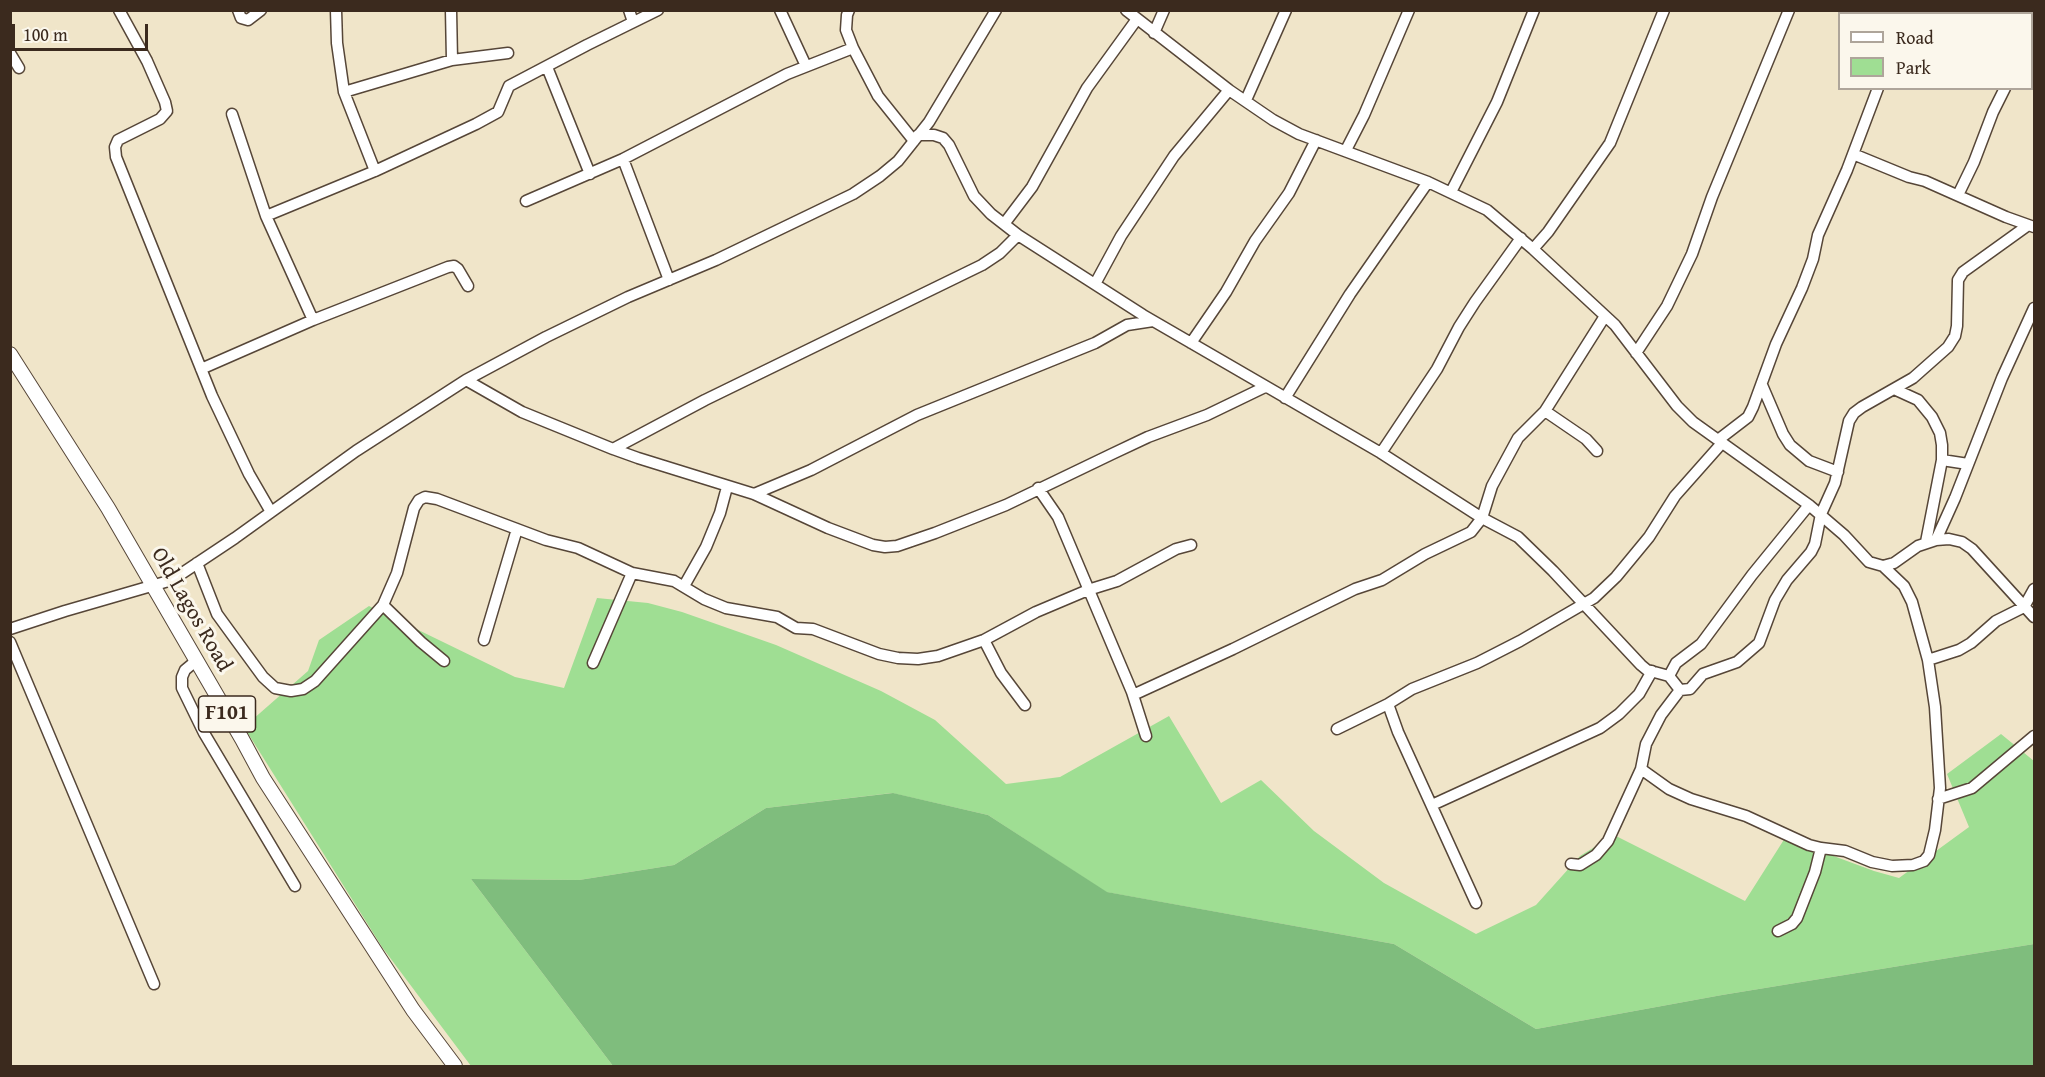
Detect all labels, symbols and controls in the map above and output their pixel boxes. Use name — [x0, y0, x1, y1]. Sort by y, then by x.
scale bar — [15, 12, 152, 50]
legend — [1838, 12, 2033, 90]
text: 100 m — [23, 21, 68, 48]
text: Road — [1896, 24, 1934, 51]
text: Park — [1896, 54, 1931, 81]
street label: Old Lagos Road — [145, 543, 237, 677]
road number: F101 — [198, 696, 256, 732]

